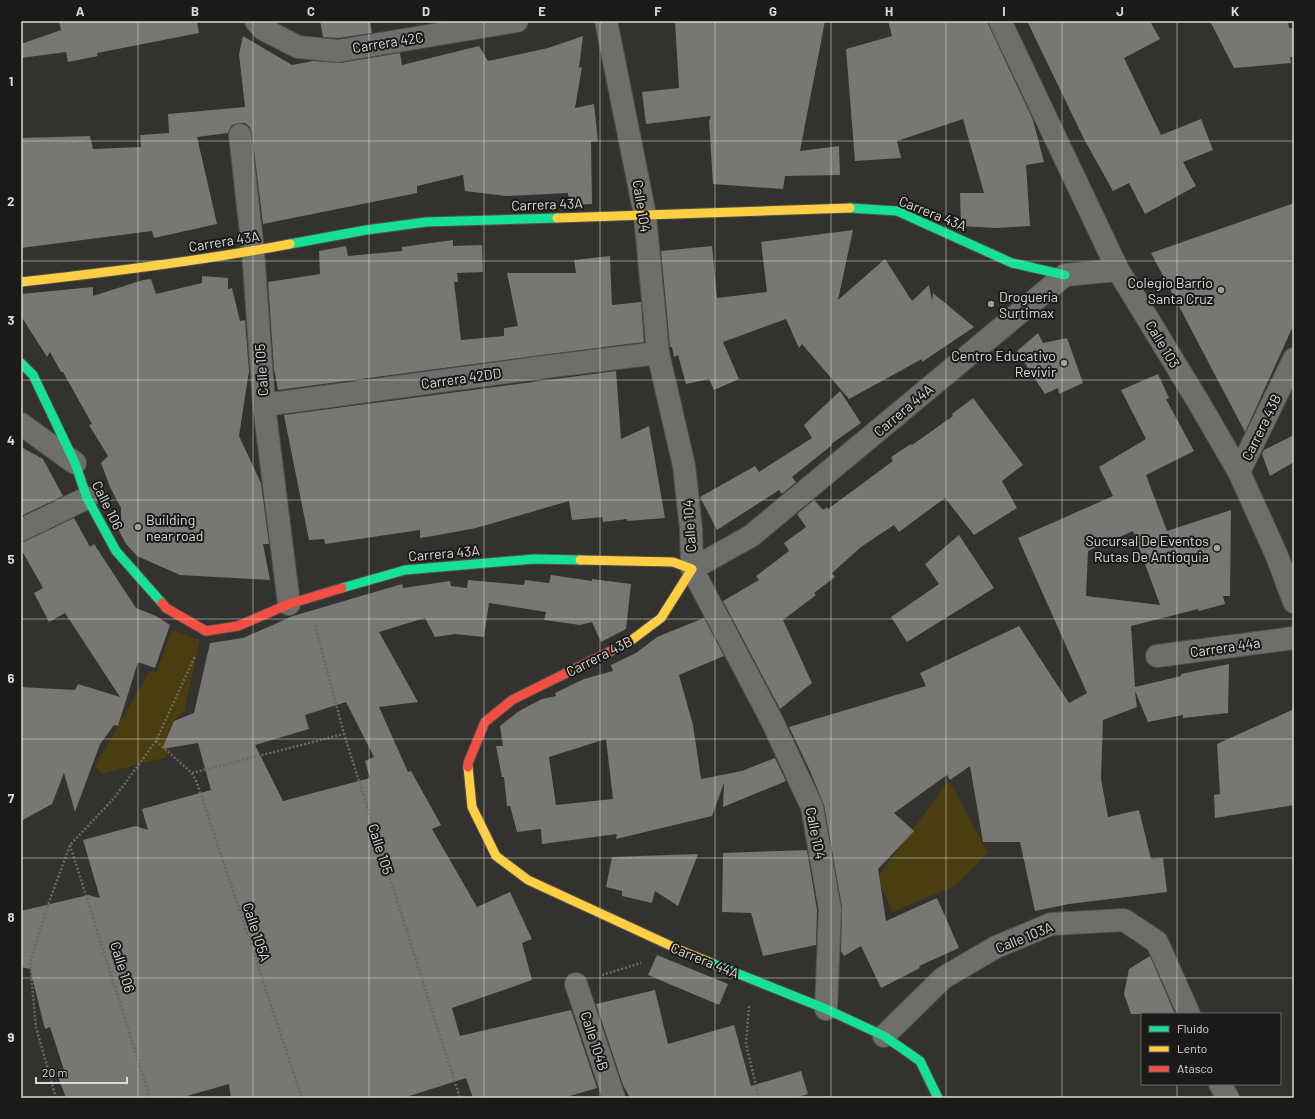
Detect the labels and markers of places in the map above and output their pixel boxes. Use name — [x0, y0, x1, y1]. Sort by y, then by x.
place label: Colegio Barrio Santa Cruz — [1127, 274, 1213, 307]
marker: Colegio Barrio Santa Cruz — [1216, 285, 1226, 295]
place label: Droguería Surtimax — [999, 288, 1058, 321]
marker: Droguería Surtimax — [986, 299, 996, 309]
place label: Centro Educativo Revivir — [951, 347, 1056, 380]
marker: Centro Educativo Revivir — [1059, 358, 1069, 368]
place label: Building near road — [146, 511, 203, 544]
marker: Building near road — [133, 522, 143, 532]
place label: Sucursal De Eventos Rutas De Antioquia — [1086, 532, 1209, 565]
marker: Sucursal De Eventos Rutas De Antioquia — [1212, 543, 1222, 553]

